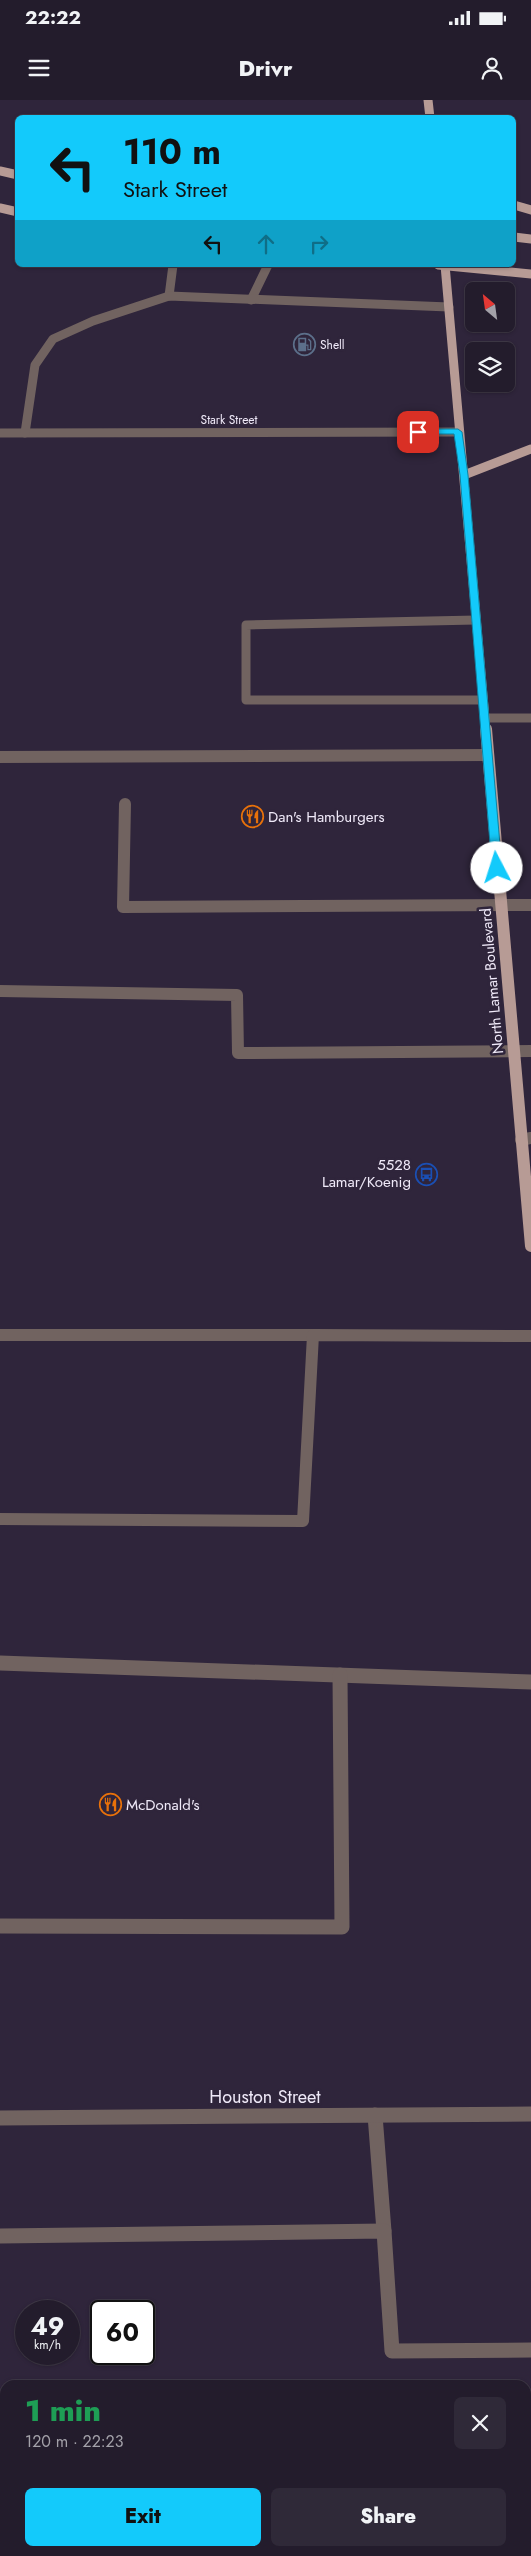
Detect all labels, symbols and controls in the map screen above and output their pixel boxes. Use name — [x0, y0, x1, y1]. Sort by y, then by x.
text: 22:22 — [25, 4, 81, 31]
text: Drivr — [239, 52, 292, 84]
icon: menu — [25, 54, 53, 82]
icon: person — [478, 54, 506, 82]
text: 110 m — [123, 127, 221, 177]
icon: left — [40, 135, 105, 200]
text: Stark Street — [123, 173, 227, 205]
icon: left — [199, 230, 227, 258]
icon: ahead — [252, 230, 280, 258]
icon: right — [305, 230, 333, 258]
north arrow — [465, 282, 515, 332]
map controls — [465, 282, 515, 392]
fuel station icon: Shell — [292, 333, 316, 357]
place label: Shell — [320, 336, 345, 354]
button: layers — [465, 342, 515, 392]
street label: Stark Street — [201, 411, 258, 429]
pin — [397, 411, 439, 453]
icon: arrive — [404, 418, 432, 446]
restaurant icon: Dan's Hamburgers — [240, 805, 264, 829]
place label: Dan's Hamburgers — [268, 806, 385, 828]
position arrow — [470, 841, 522, 893]
street label: North Lamar Boulevard — [475, 907, 509, 1055]
place label: 5528 Lamar/Koenig — [322, 1154, 411, 1193]
bus stop icon: 5528 Lamar/Koenig — [415, 1162, 439, 1186]
restaurant icon: McDonald's — [98, 1793, 122, 1817]
place label: McDonald's — [126, 1794, 200, 1816]
street label: Houston Street — [209, 2084, 321, 2110]
speed limit sign: 60 — [90, 2300, 155, 2365]
text: 49 — [30, 2308, 65, 2344]
text: km/h — [34, 2336, 61, 2354]
text: 1 min — [25, 2389, 101, 2432]
button: close — [454, 2397, 506, 2449]
text: 120 m · 22:23 — [25, 2430, 123, 2453]
button: Exit — [25, 2488, 261, 2546]
button: Share — [271, 2488, 506, 2546]

